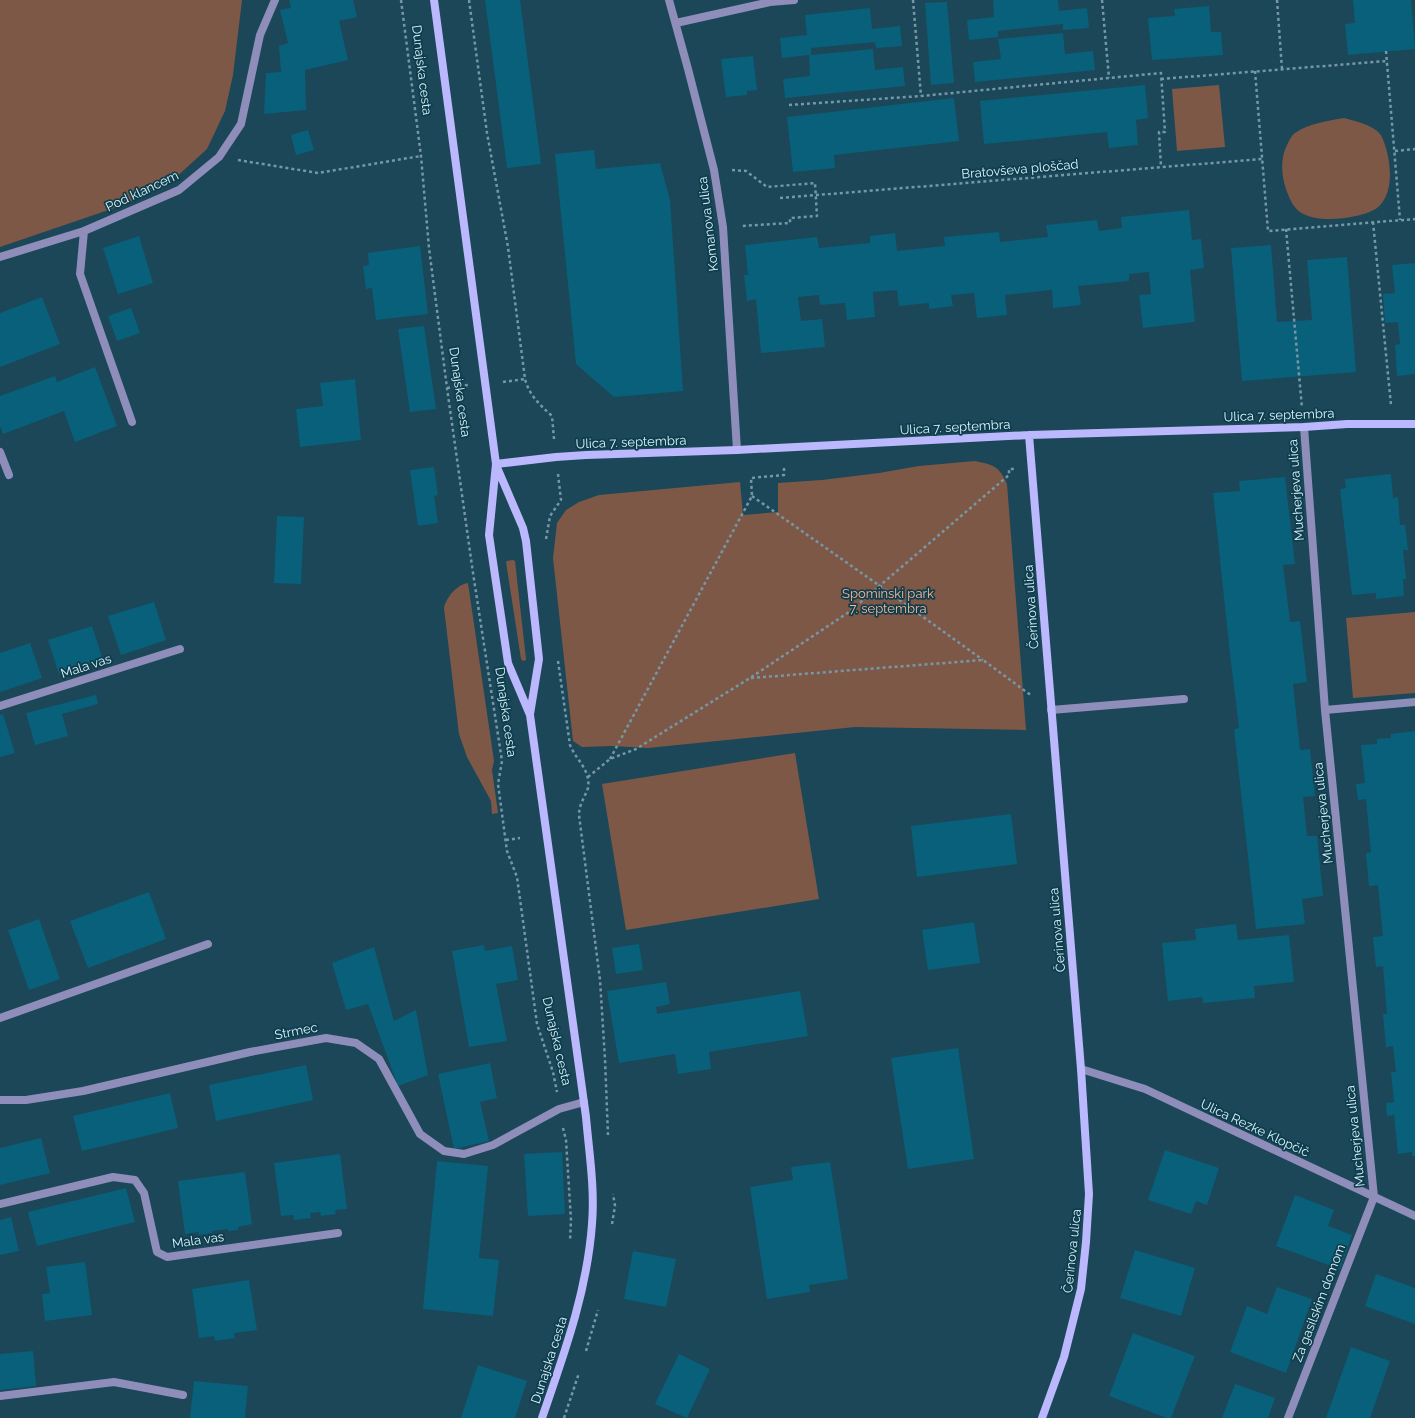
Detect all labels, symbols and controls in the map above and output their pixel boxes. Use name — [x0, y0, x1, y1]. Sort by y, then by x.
street label: Dunajska cesta — [409, 24, 435, 116]
street label: Bratovševa ploščad — [961, 156, 1079, 182]
street label: Pod klancem — [103, 168, 181, 214]
street label: Komanova ulica — [695, 176, 721, 272]
street label: Dunajska cesta — [446, 346, 474, 438]
street label: Ulica 7. septembra — [1223, 406, 1335, 424]
street label: Ulica 7. septembra — [899, 417, 1011, 437]
street label: Ulica 7. septembra — [575, 433, 687, 451]
street label: Mucherjeva ulica — [1285, 439, 1307, 541]
street label: Čerinova ulica — [1020, 564, 1041, 650]
park label: Spominski park 7. septembra — [842, 586, 934, 616]
street label: Mala vas — [59, 651, 113, 681]
street label: Dunajska cesta — [492, 666, 520, 758]
street label: Mucherjeva ulica — [1310, 762, 1336, 864]
street label: Čerinova ulica — [1045, 887, 1068, 973]
street label: Dunajska cesta — [540, 995, 574, 1087]
street label: Strmec — [273, 1019, 319, 1043]
street label: Mucherjeva ulica — [1342, 1085, 1368, 1187]
street label: Ulica Rezke Klopčič — [1198, 1096, 1312, 1160]
street label: Čerinova ulica — [1059, 1208, 1084, 1294]
street label: Mala vas — [171, 1229, 225, 1251]
street label: Za gasilskim domom — [1290, 1242, 1348, 1364]
street label: Dunajska cesta — [528, 1315, 570, 1405]

